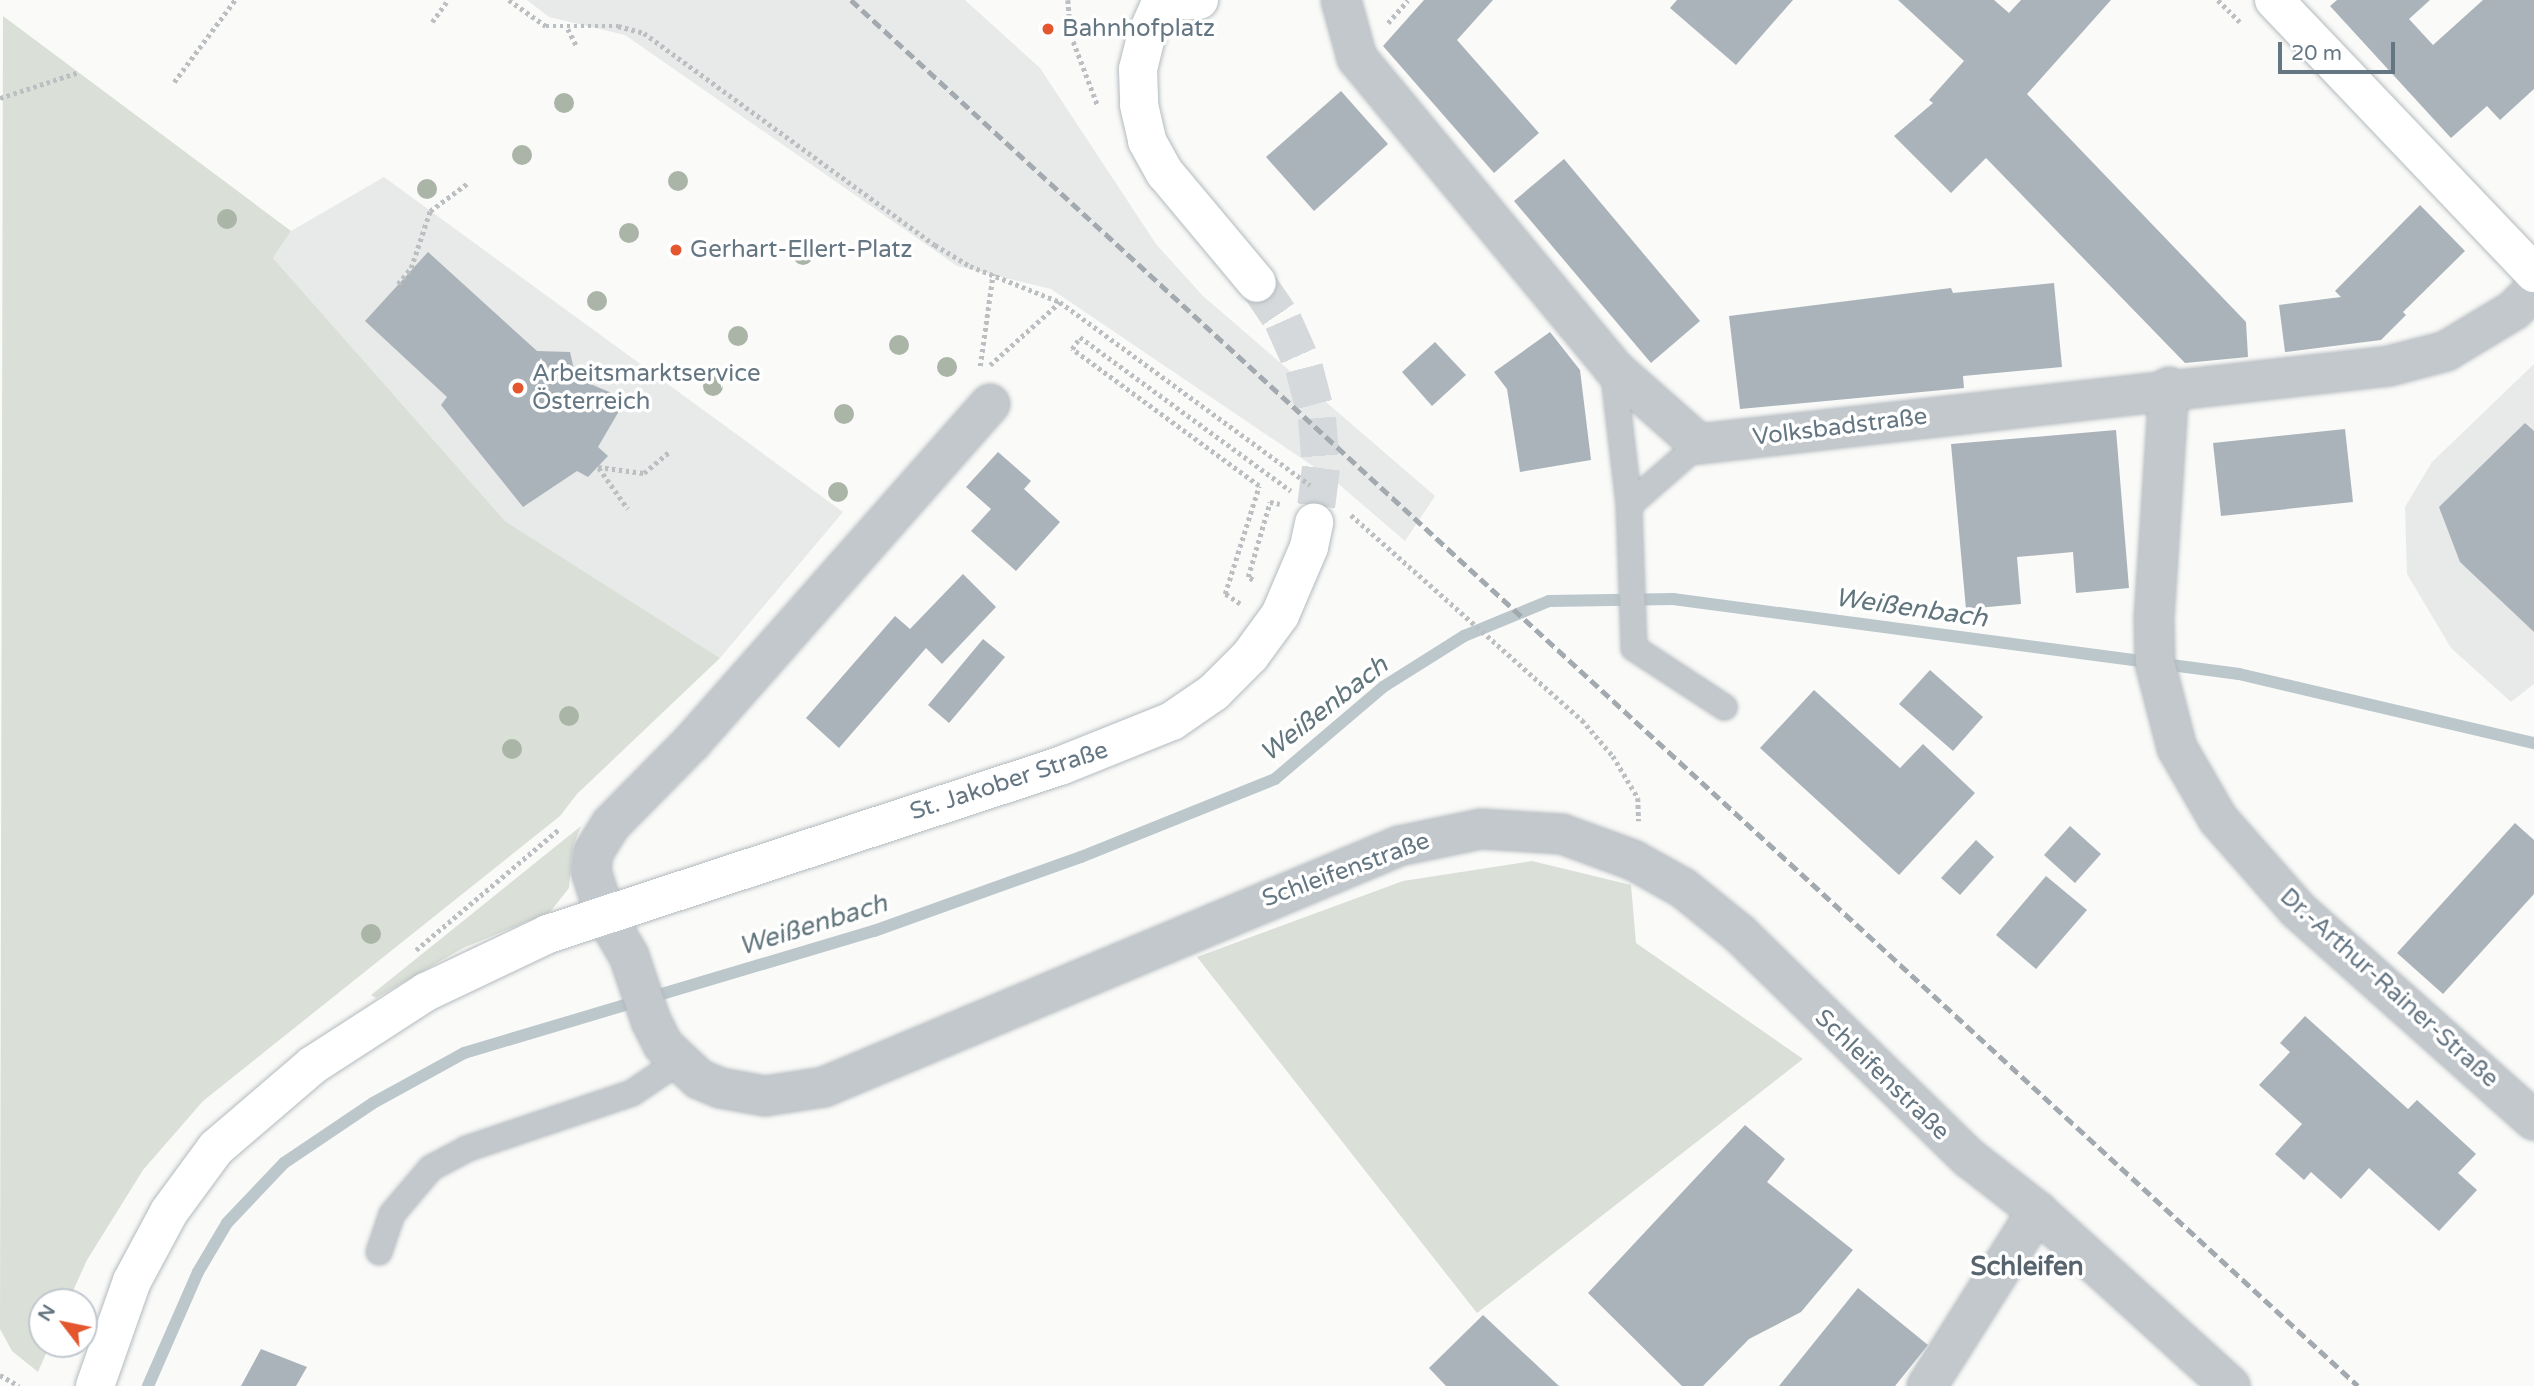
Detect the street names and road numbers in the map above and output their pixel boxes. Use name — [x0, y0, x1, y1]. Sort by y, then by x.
street label: Volksbadstraße — [1751, 402, 1929, 452]
street label: St. Jakober Straße — [906, 735, 1112, 827]
street label: Schleifenstraße — [1258, 826, 1434, 914]
street label: Dr.-Arthur-Rainer-Straße — [2274, 882, 2504, 1094]
street label: Schleifenstraße — [1809, 1004, 1955, 1146]

